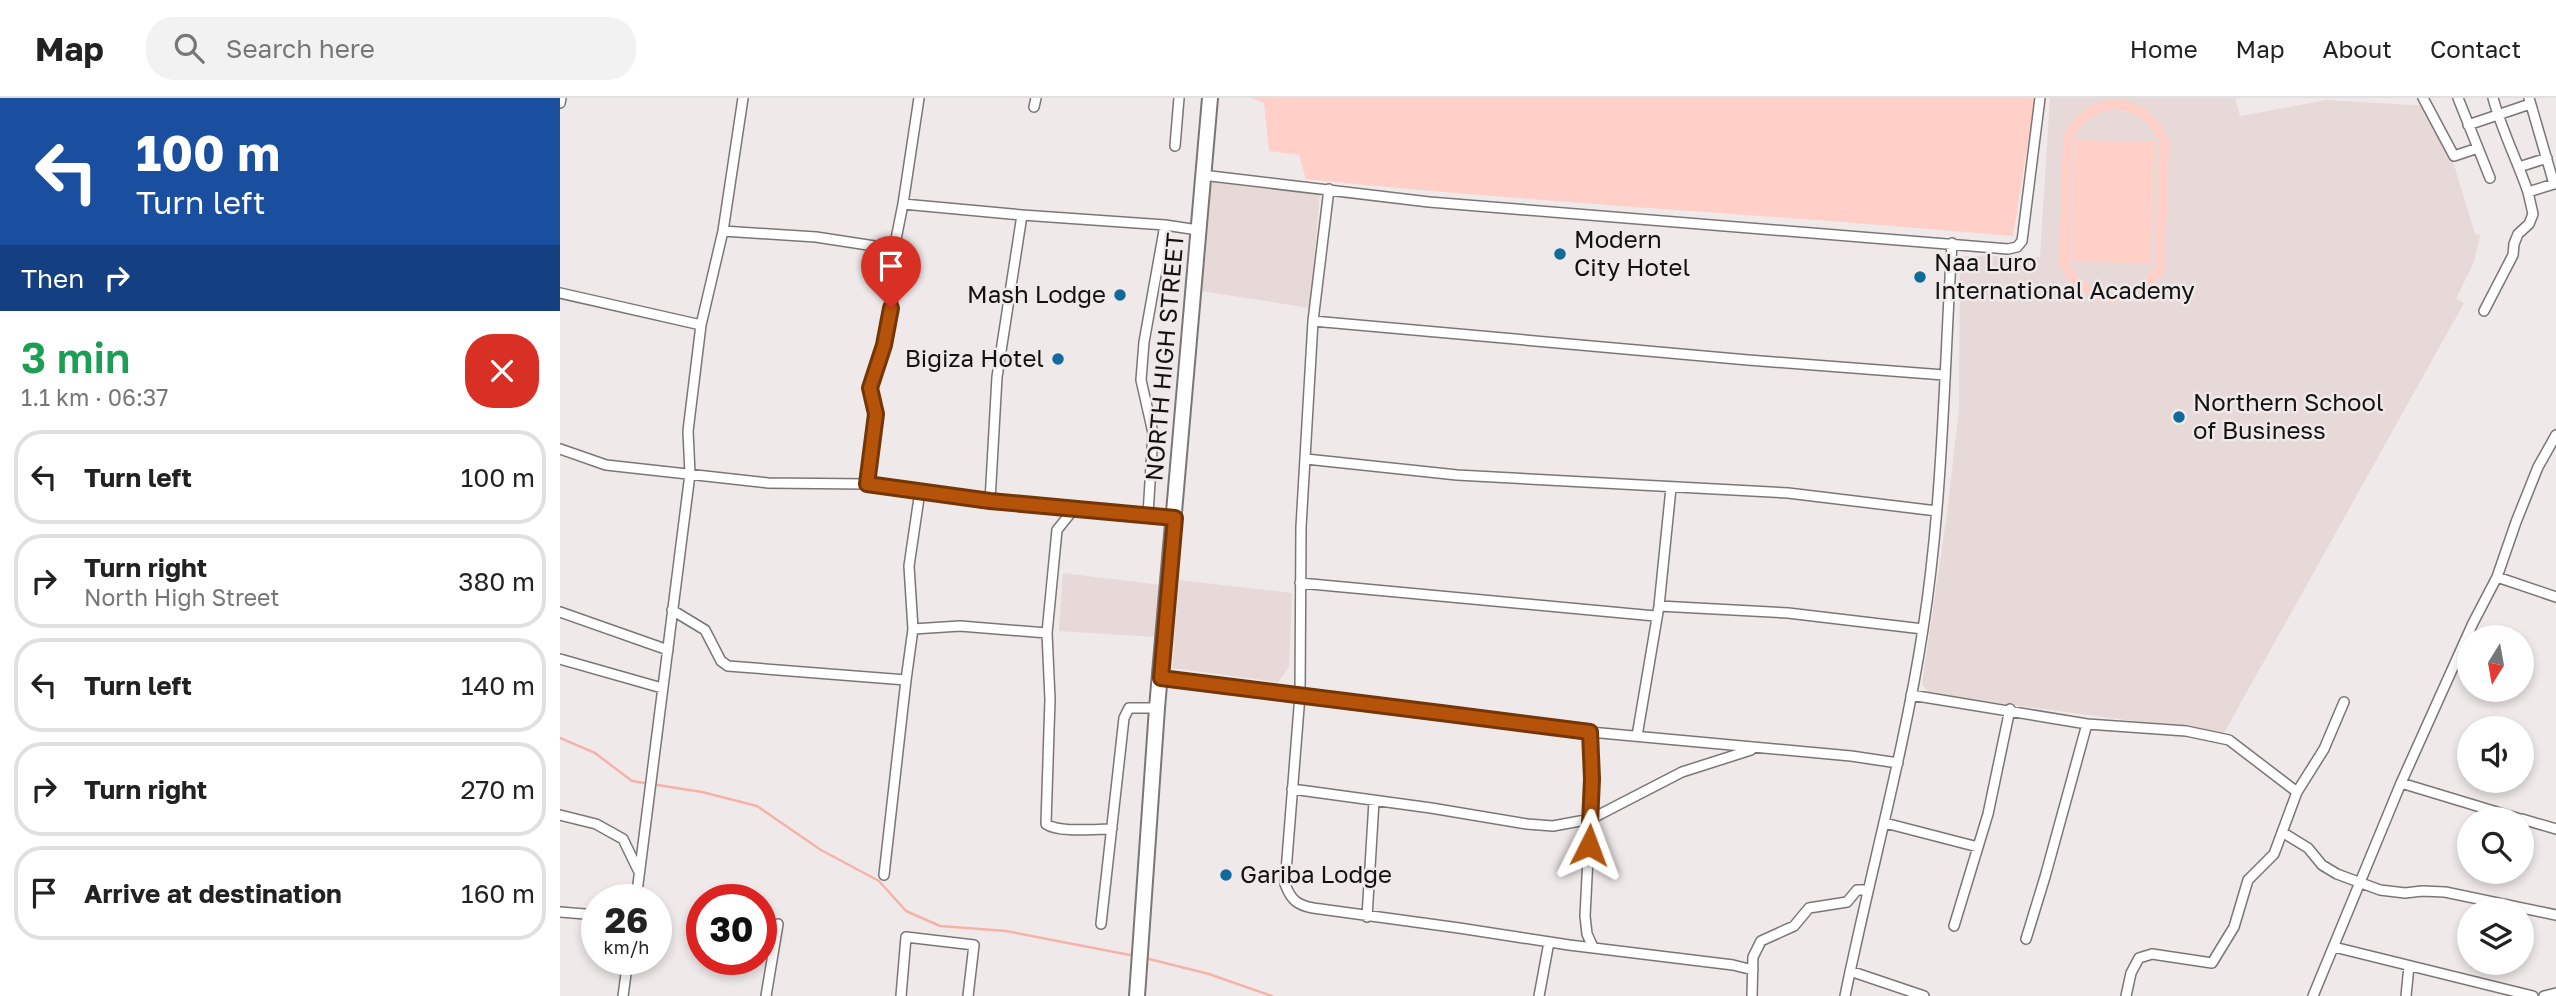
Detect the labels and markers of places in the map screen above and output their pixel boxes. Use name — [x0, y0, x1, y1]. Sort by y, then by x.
place label: Modern City Hotel — [1574, 224, 1690, 281]
pin — [861, 236, 921, 308]
marker: Modern City Hotel — [1552, 246, 1568, 262]
place label: Naa Luro International Academy — [1934, 247, 2195, 304]
marker: Naa Luro International Academy — [1912, 269, 1928, 285]
place label: Mash Lodge — [967, 279, 1106, 308]
marker: Mash Lodge — [1112, 287, 1128, 303]
place label: Bigiza Hotel — [905, 343, 1044, 372]
marker: Bigiza Hotel — [1050, 351, 1066, 367]
place label: Northern School of Business — [2193, 387, 2384, 444]
marker: Northern School of Business — [2171, 409, 2187, 425]
place label: Gariba Lodge — [1240, 859, 1392, 888]
marker: Gariba Lodge — [1218, 867, 1234, 883]

